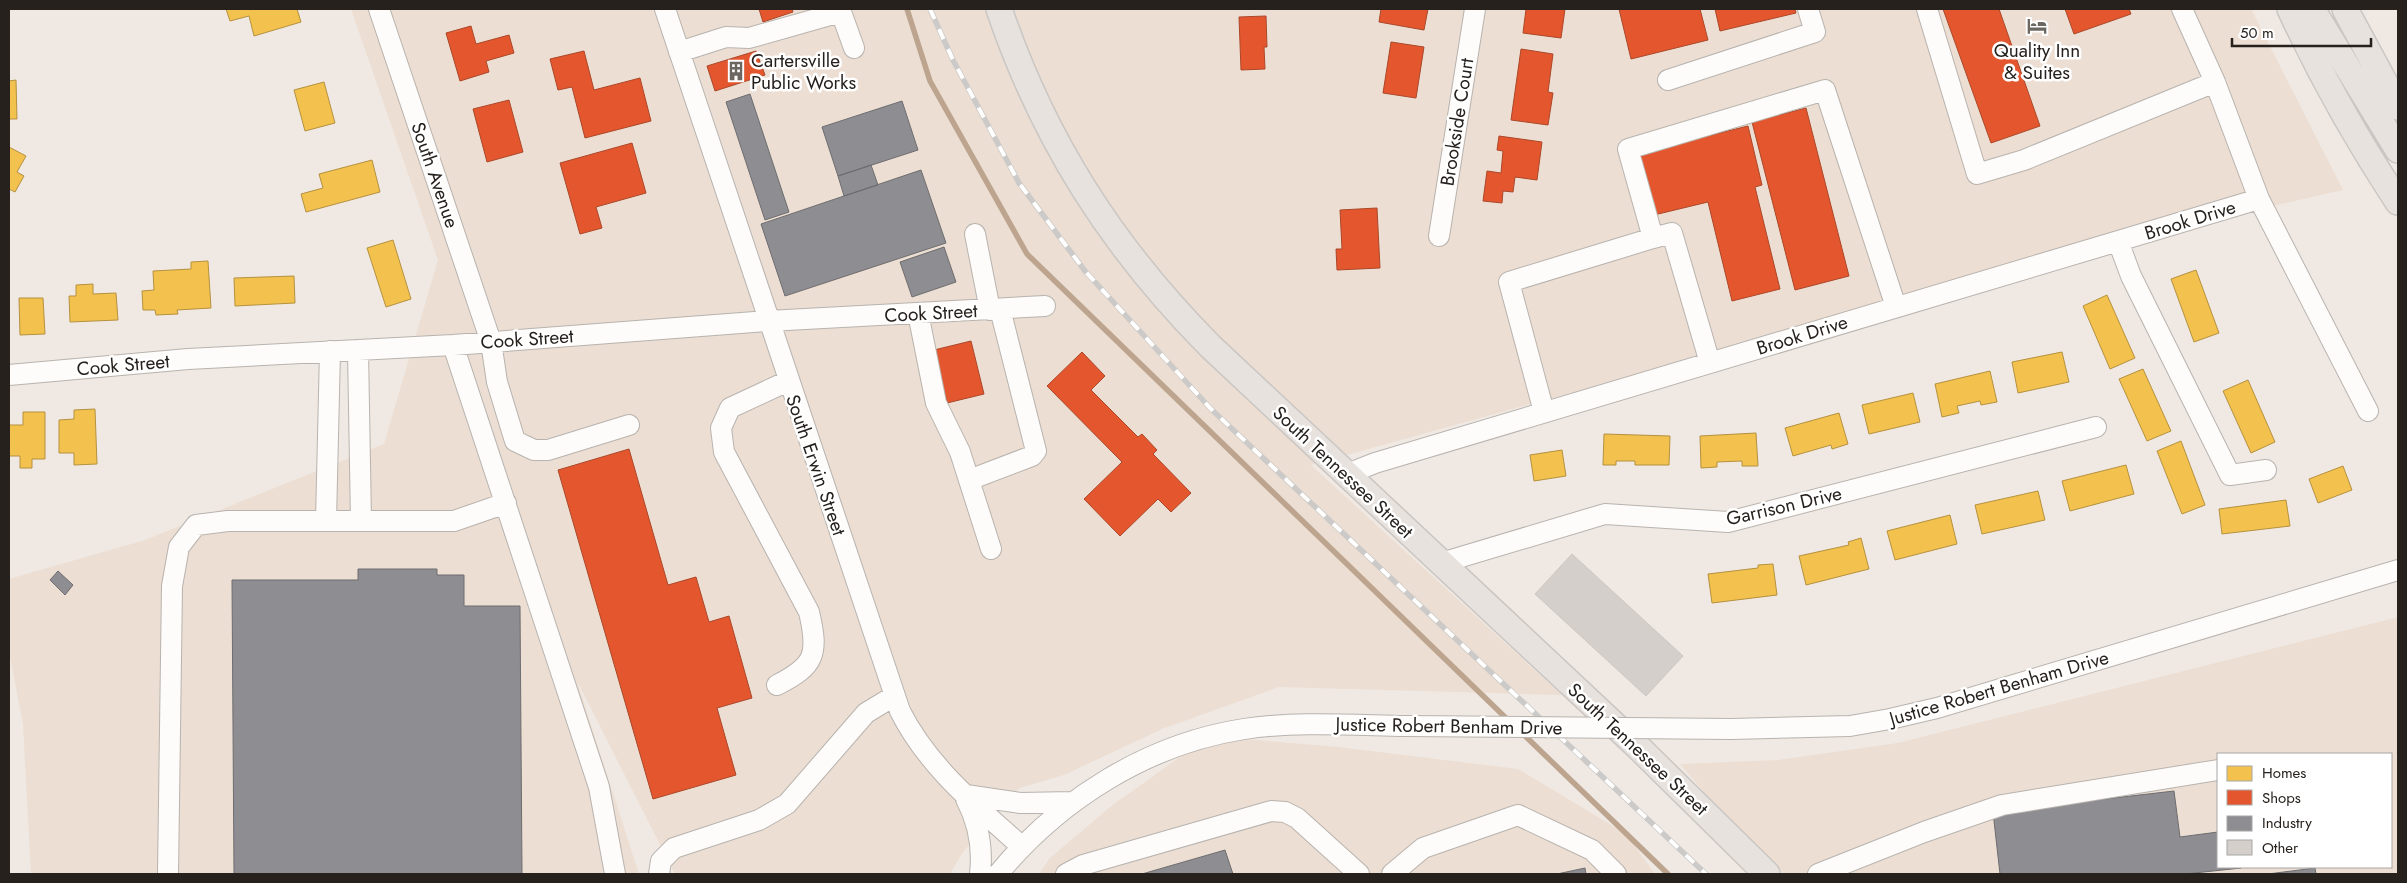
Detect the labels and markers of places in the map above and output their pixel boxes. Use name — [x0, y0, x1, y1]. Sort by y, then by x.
hotel icon: Quality Inn & Suites — [2026, 15, 2048, 37]
place label: Quality Inn & Suites — [1994, 37, 2080, 86]
place label: Cartersville Public Works — [751, 47, 856, 96]
building icon: Cartersville Public Works — [725, 60, 747, 82]

